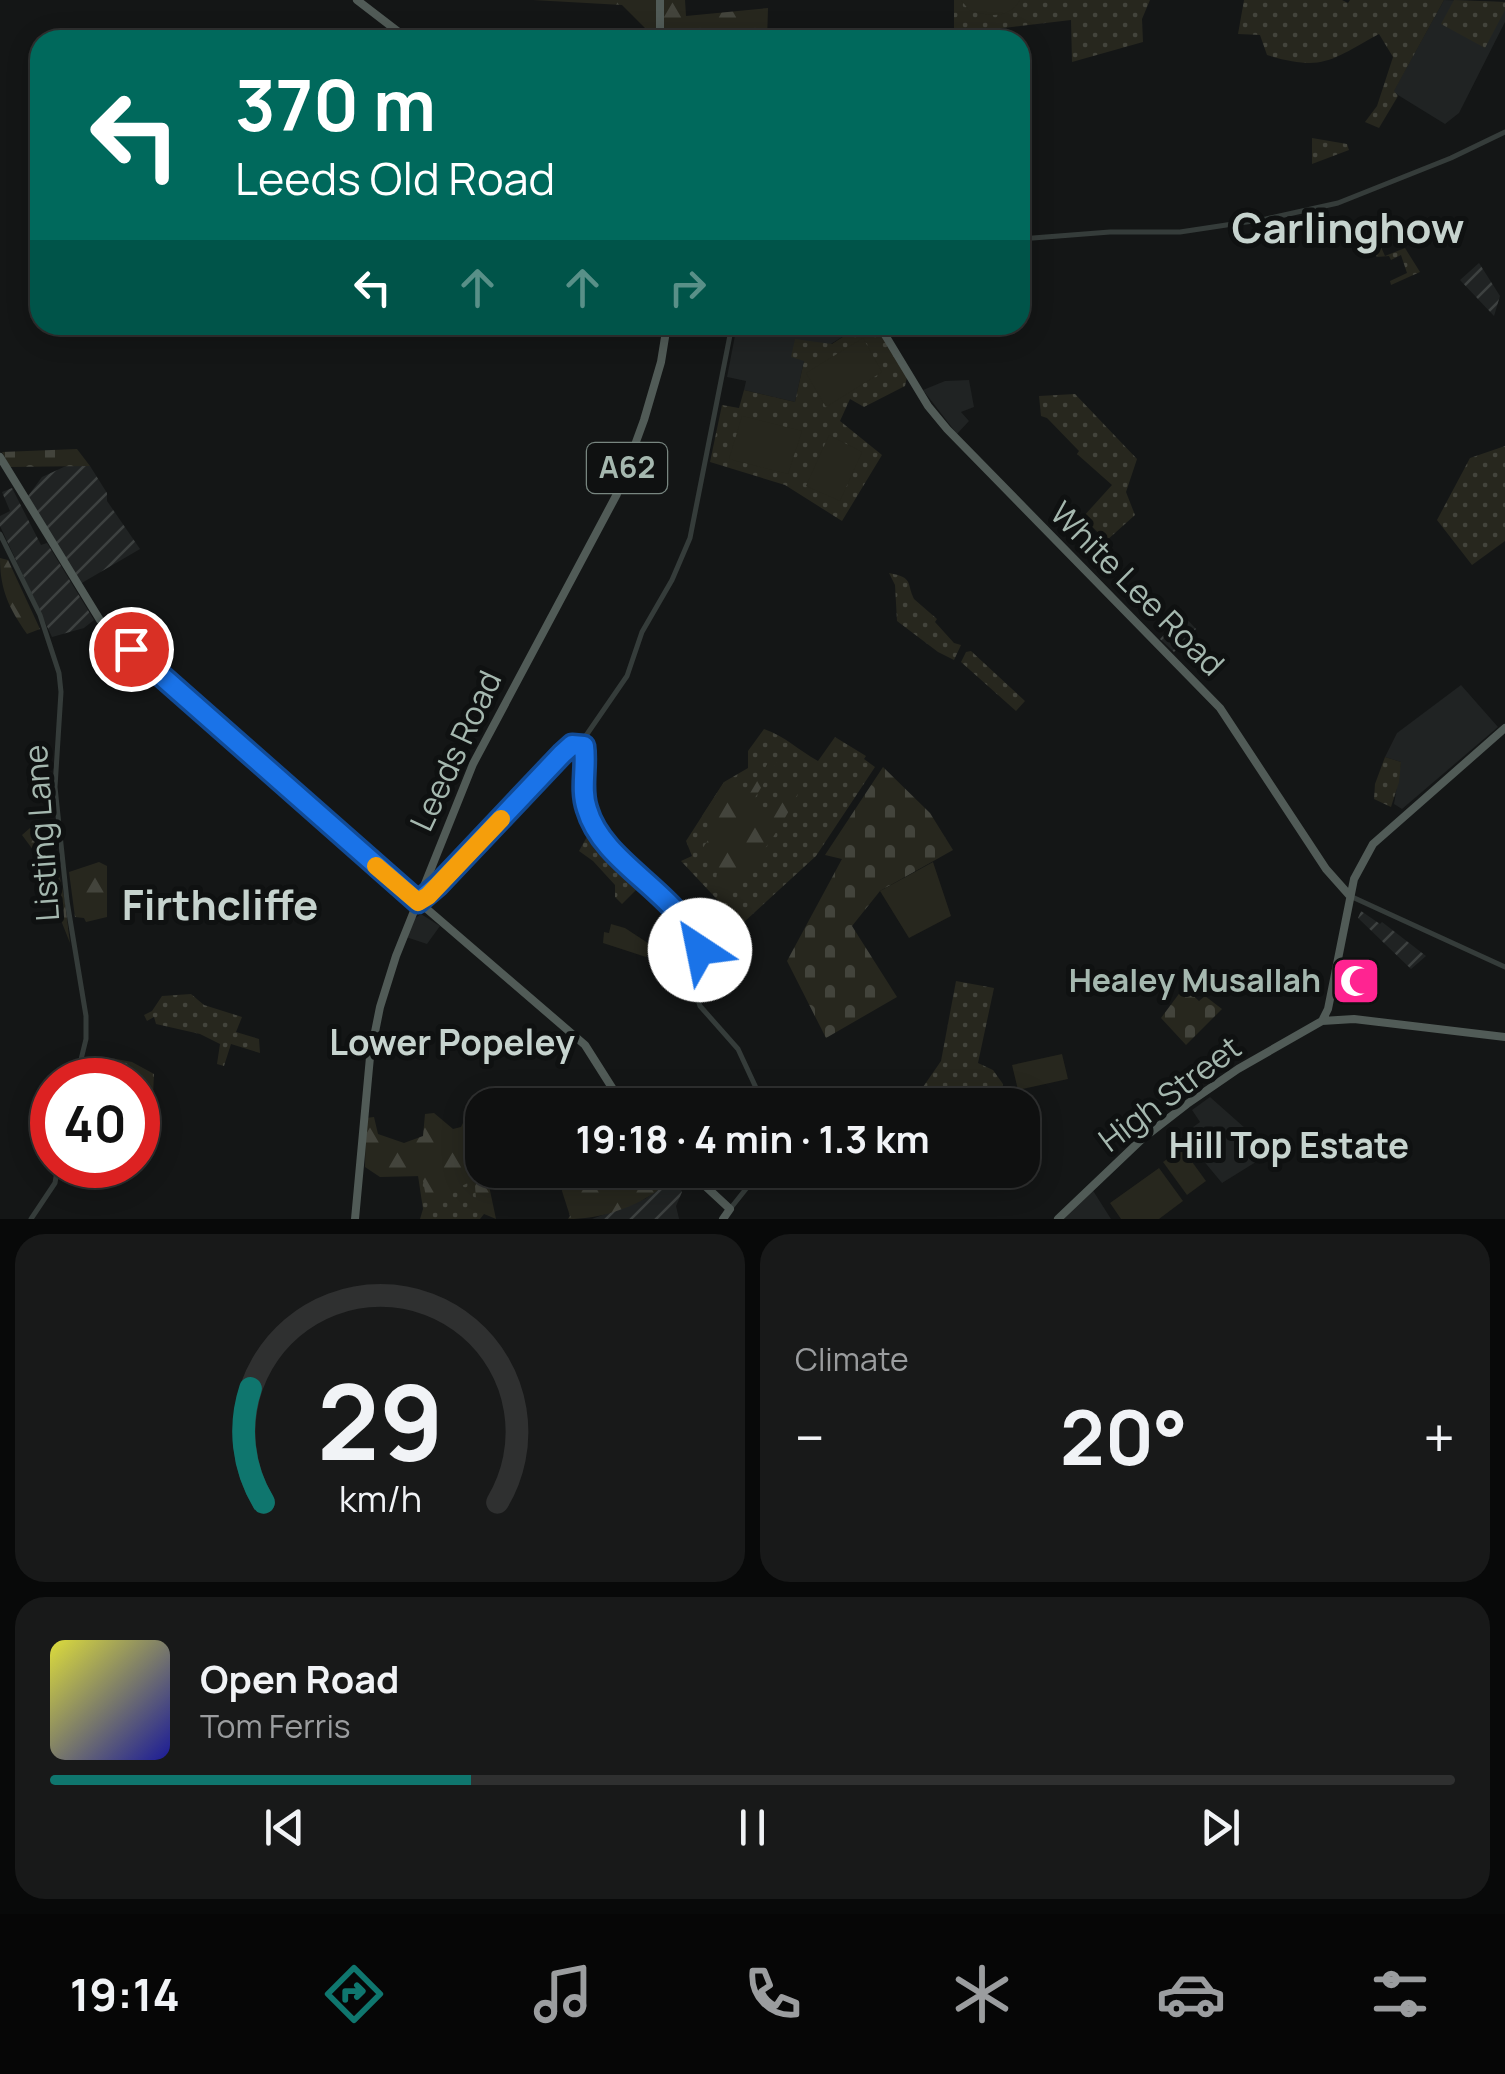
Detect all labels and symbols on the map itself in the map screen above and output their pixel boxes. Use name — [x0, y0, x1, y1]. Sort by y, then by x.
district label: Carlinghow — [1232, 198, 1464, 256]
road number: A62 — [587, 443, 667, 493]
street label: White Lee Road — [1041, 492, 1234, 685]
pin — [89, 607, 174, 692]
street label: Leeds Road — [399, 663, 511, 838]
street label: Listing Lane — [13, 743, 69, 923]
district label: Firthcliffe — [122, 875, 318, 933]
position arrow — [648, 898, 752, 1002]
mosque icon: Healey Musallah — [1330, 955, 1382, 1007]
place label: Healey Musallah — [1069, 958, 1321, 1002]
district label: Lower Popeley — [329, 1018, 575, 1066]
street label: High Street — [1089, 1025, 1250, 1161]
speed limit sign: 40 — [30, 1058, 160, 1188]
district label: Hill Top Estate — [1169, 1121, 1409, 1169]

